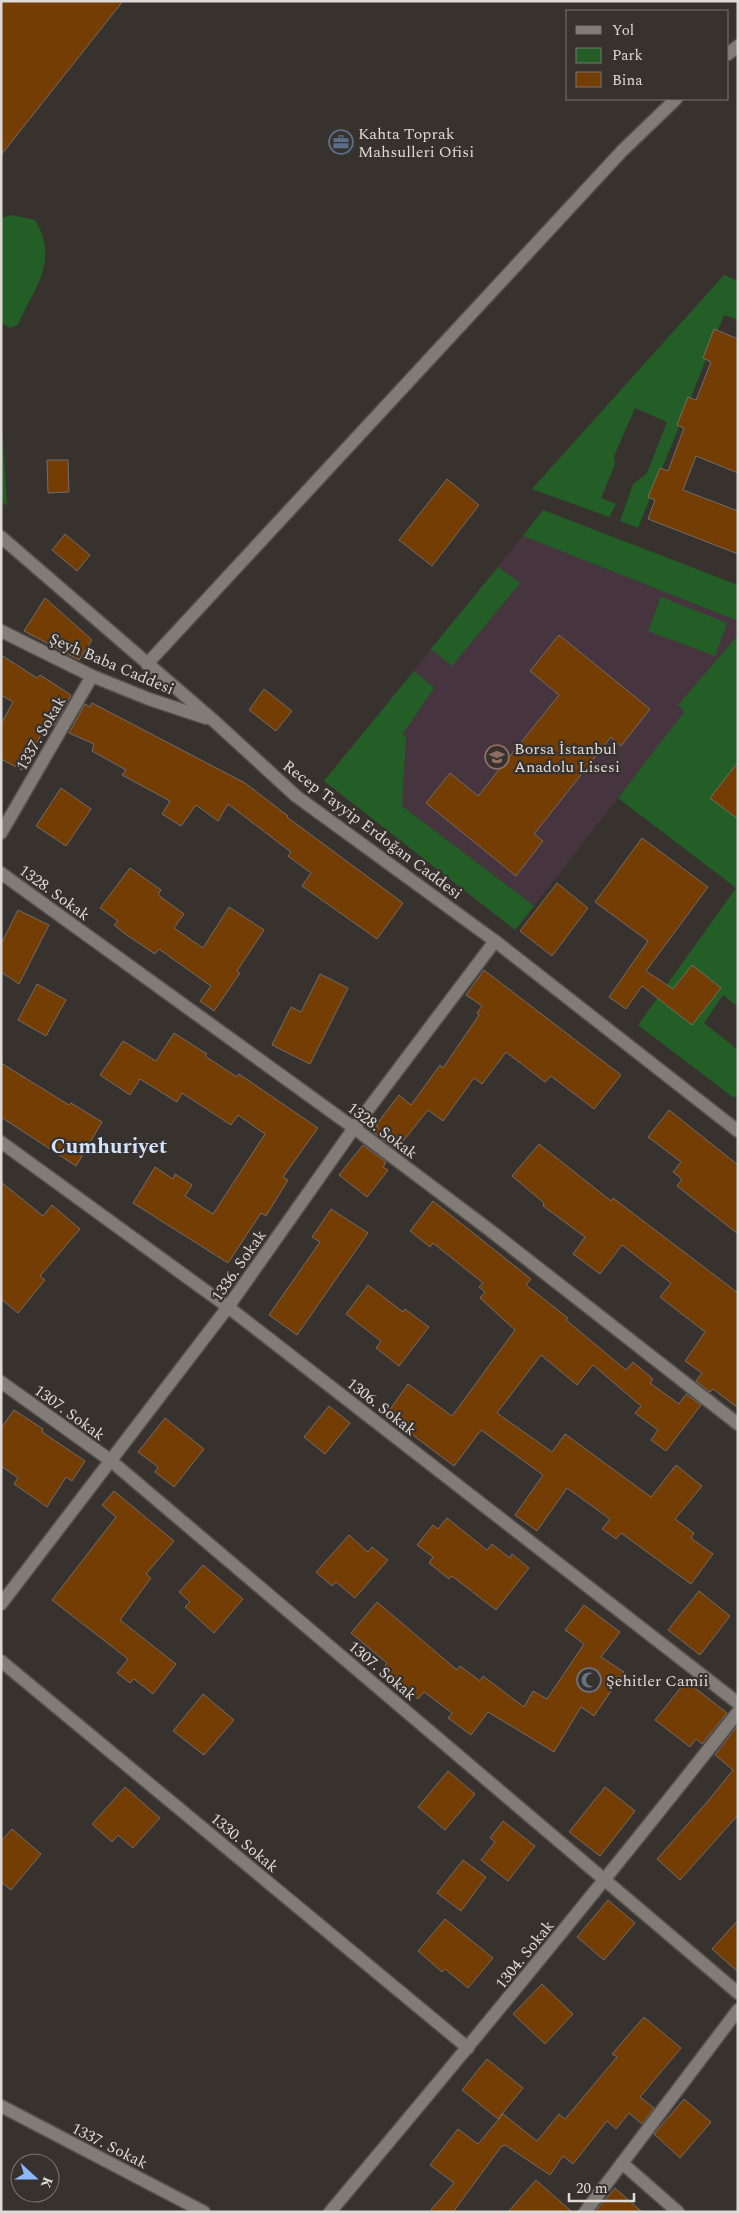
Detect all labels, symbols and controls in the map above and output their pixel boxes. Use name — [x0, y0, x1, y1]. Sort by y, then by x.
legend — [566, 10, 729, 100]
text: Yol — [612, 19, 634, 42]
text: Park — [612, 44, 643, 67]
text: Bina — [612, 69, 643, 92]
place label: Kahta Toprak Mahsulleri Ofisi — [358, 122, 474, 164]
office icon: Kahta Toprak Mahsulleri Ofisi — [328, 129, 354, 155]
street label: Şeyh Baba Caddesi — [45, 627, 178, 701]
street label: 1337. Sokak — [10, 692, 72, 775]
place label: Borsa İstanbul Anadolu Lisesi — [514, 737, 620, 779]
school or university icon: Borsa İstanbul Anadolu Lisesi — [484, 744, 510, 770]
street label: Recep Tayyip Erdoğan Caddesi — [278, 754, 467, 905]
street label: 1328. Sokak — [14, 859, 95, 927]
street label: 1328. Sokak — [342, 1096, 423, 1165]
district label: Cumhuriyet — [51, 1131, 167, 1163]
street label: 1336. Sokak — [205, 1225, 272, 1306]
street label: 1306. Sokak — [341, 1372, 421, 1442]
street label: 1307. Sokak — [29, 1379, 110, 1447]
street label: 1307. Sokak — [343, 1635, 422, 1707]
mosque icon: Şehitler Camii — [576, 1667, 602, 1693]
place label: Şehitler Camii — [606, 1669, 708, 1693]
street label: 1330. Sokak — [205, 1807, 284, 1879]
street label: 1304. Sokak — [489, 1915, 560, 1994]
street label: 1337. Sokak — [67, 2116, 152, 2175]
north arrow — [10, 2153, 60, 2203]
scale bar — [569, 2170, 634, 2202]
text: K — [35, 2174, 58, 2191]
text: 20 m — [576, 2177, 608, 2200]

